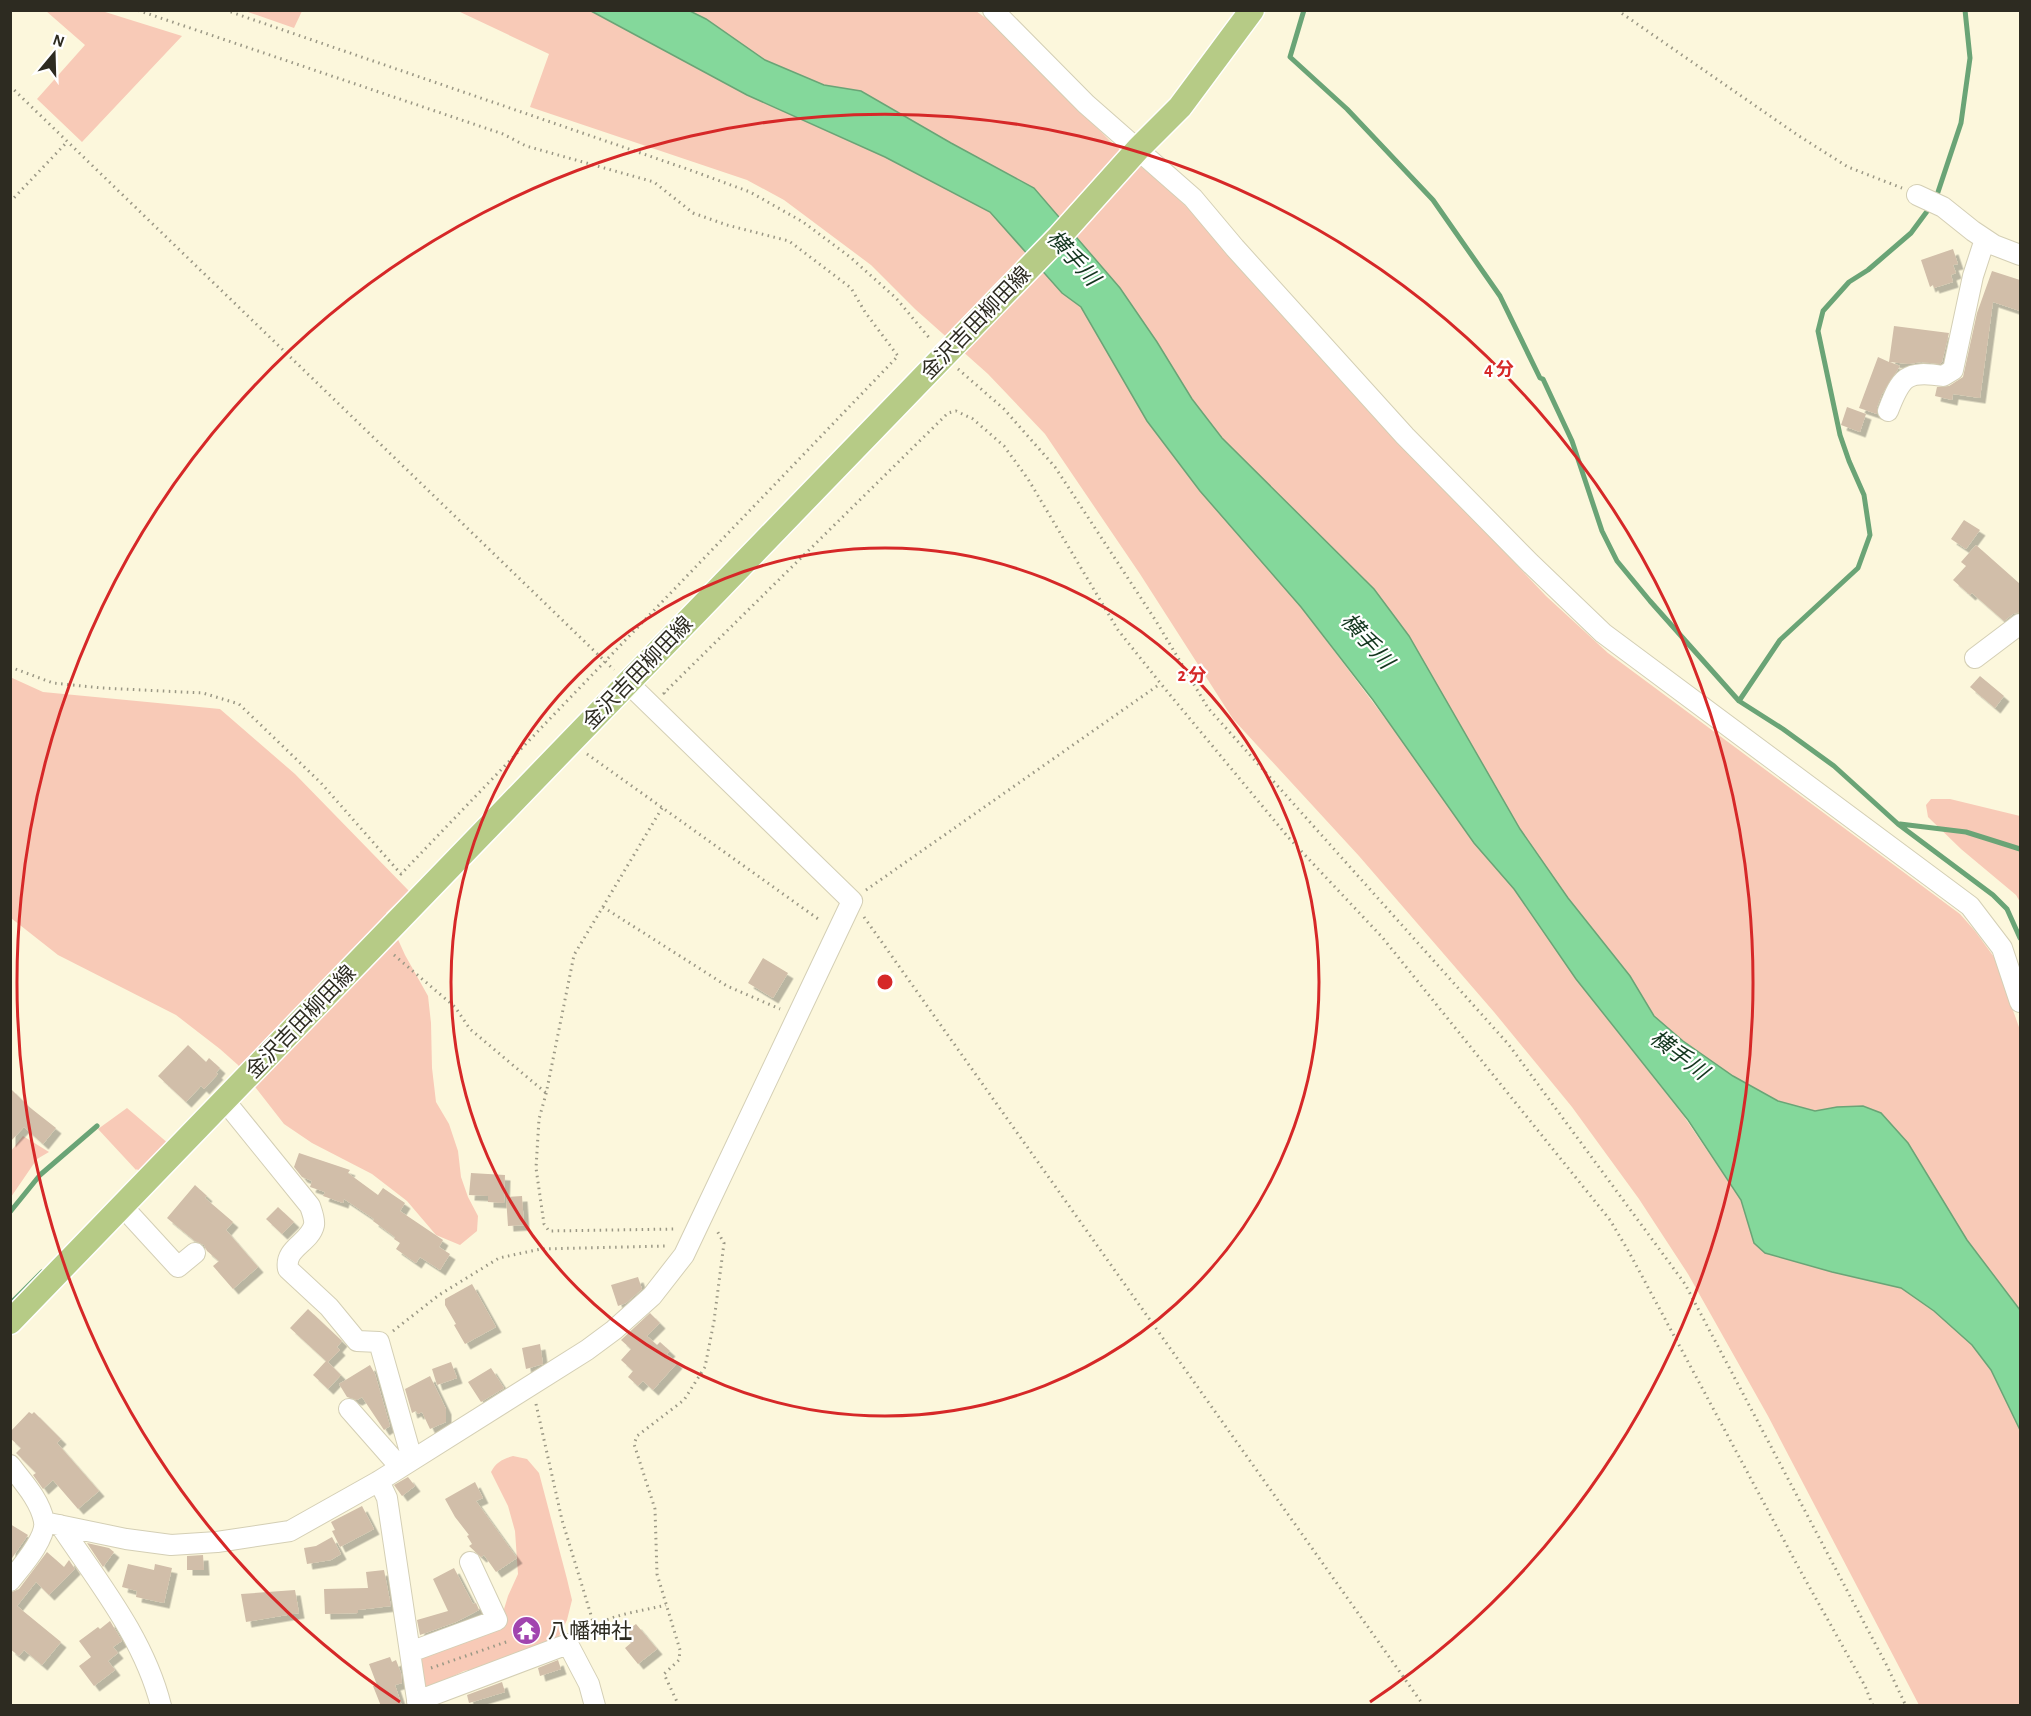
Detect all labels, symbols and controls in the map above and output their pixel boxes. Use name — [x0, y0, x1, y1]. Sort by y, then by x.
north arrow — [24, 24, 84, 84]
text: N — [51, 31, 66, 50]
water label: 横手川 — [1043, 225, 1105, 291]
street label: 金沢吉田柳田線 — [917, 262, 1035, 383]
text: 4 分 — [1484, 359, 1514, 379]
water label: 横手川 — [1337, 608, 1399, 674]
street label: 金沢吉田柳田線 — [579, 612, 697, 733]
text: 2 分 — [1177, 665, 1207, 685]
street label: 金沢吉田柳田線 — [242, 961, 360, 1082]
centre of rings — [875, 972, 895, 992]
water label: 横手川 — [1646, 1026, 1714, 1085]
temple icon: 八幡神社 — [511, 1615, 543, 1647]
place label: 八幡神社 — [548, 1620, 632, 1642]

